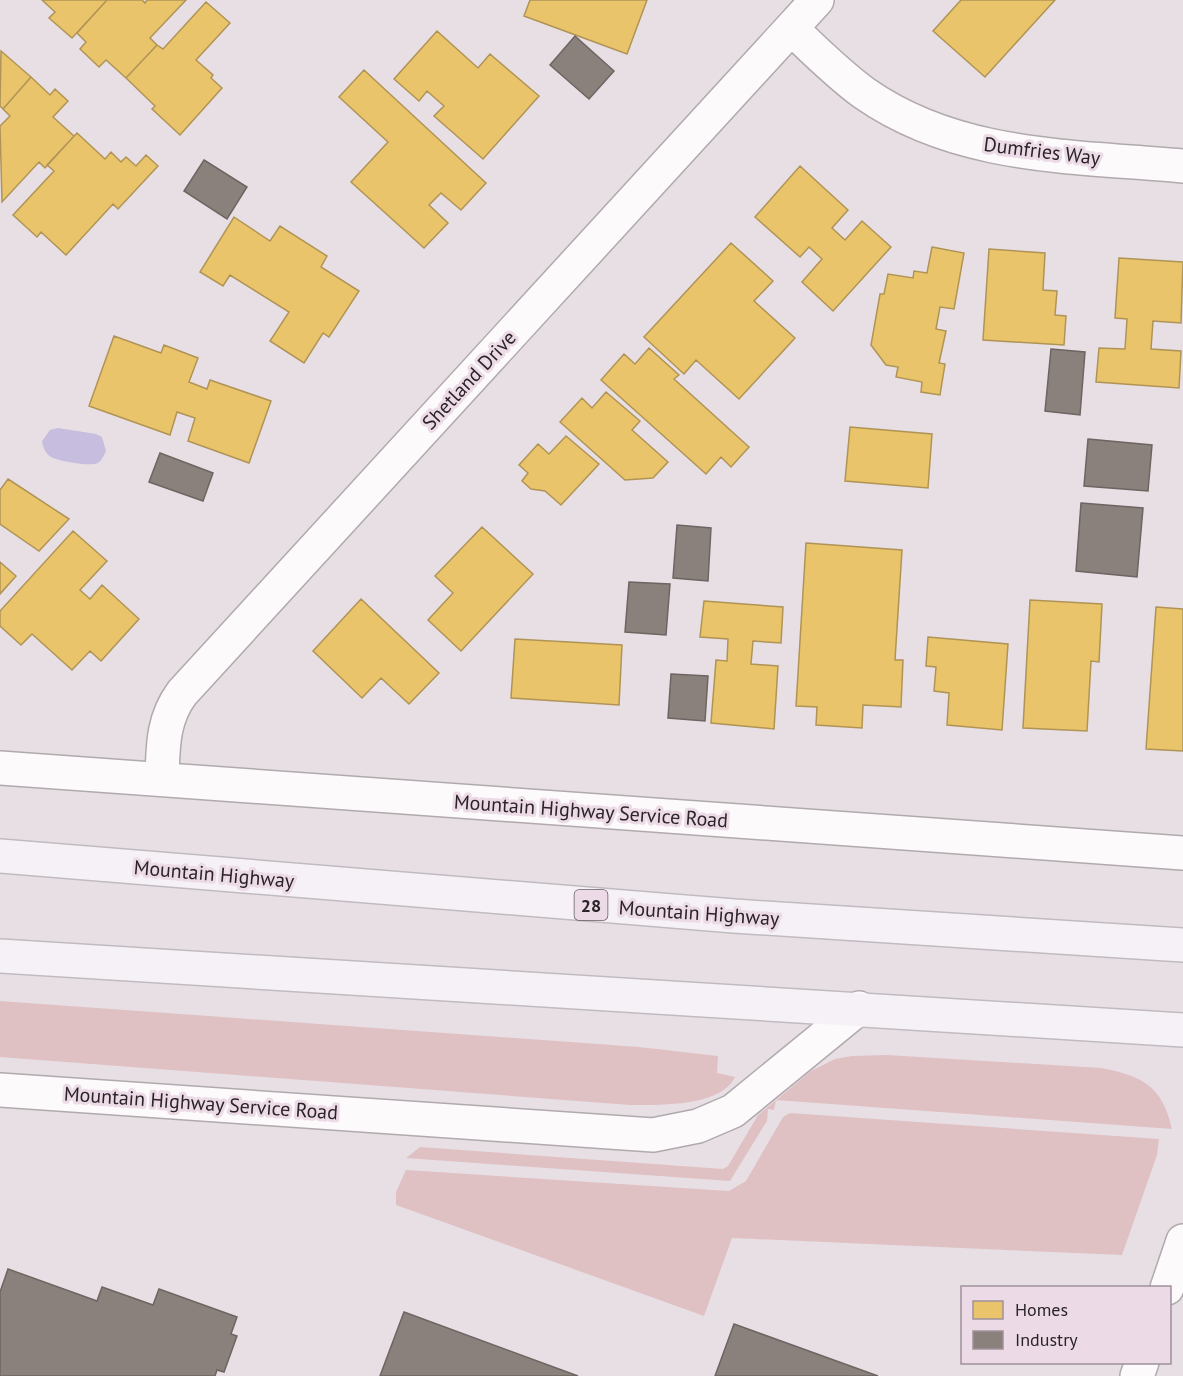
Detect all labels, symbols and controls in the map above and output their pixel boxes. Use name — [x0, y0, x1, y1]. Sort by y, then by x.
street label: Dumfries Way — [982, 131, 1102, 171]
street label: Shetland Drive — [416, 325, 522, 435]
street label: Mountain Highway Service Road — [453, 788, 729, 834]
street label: Mountain Highway — [133, 854, 296, 894]
road number: 28 — [574, 890, 608, 920]
street label: Mountain Highway — [618, 894, 781, 932]
street label: Mountain Highway Service Road — [63, 1080, 339, 1126]
legend — [961, 1286, 1171, 1364]
text: Homes — [1015, 1298, 1068, 1321]
text: Industry — [1015, 1328, 1078, 1351]

